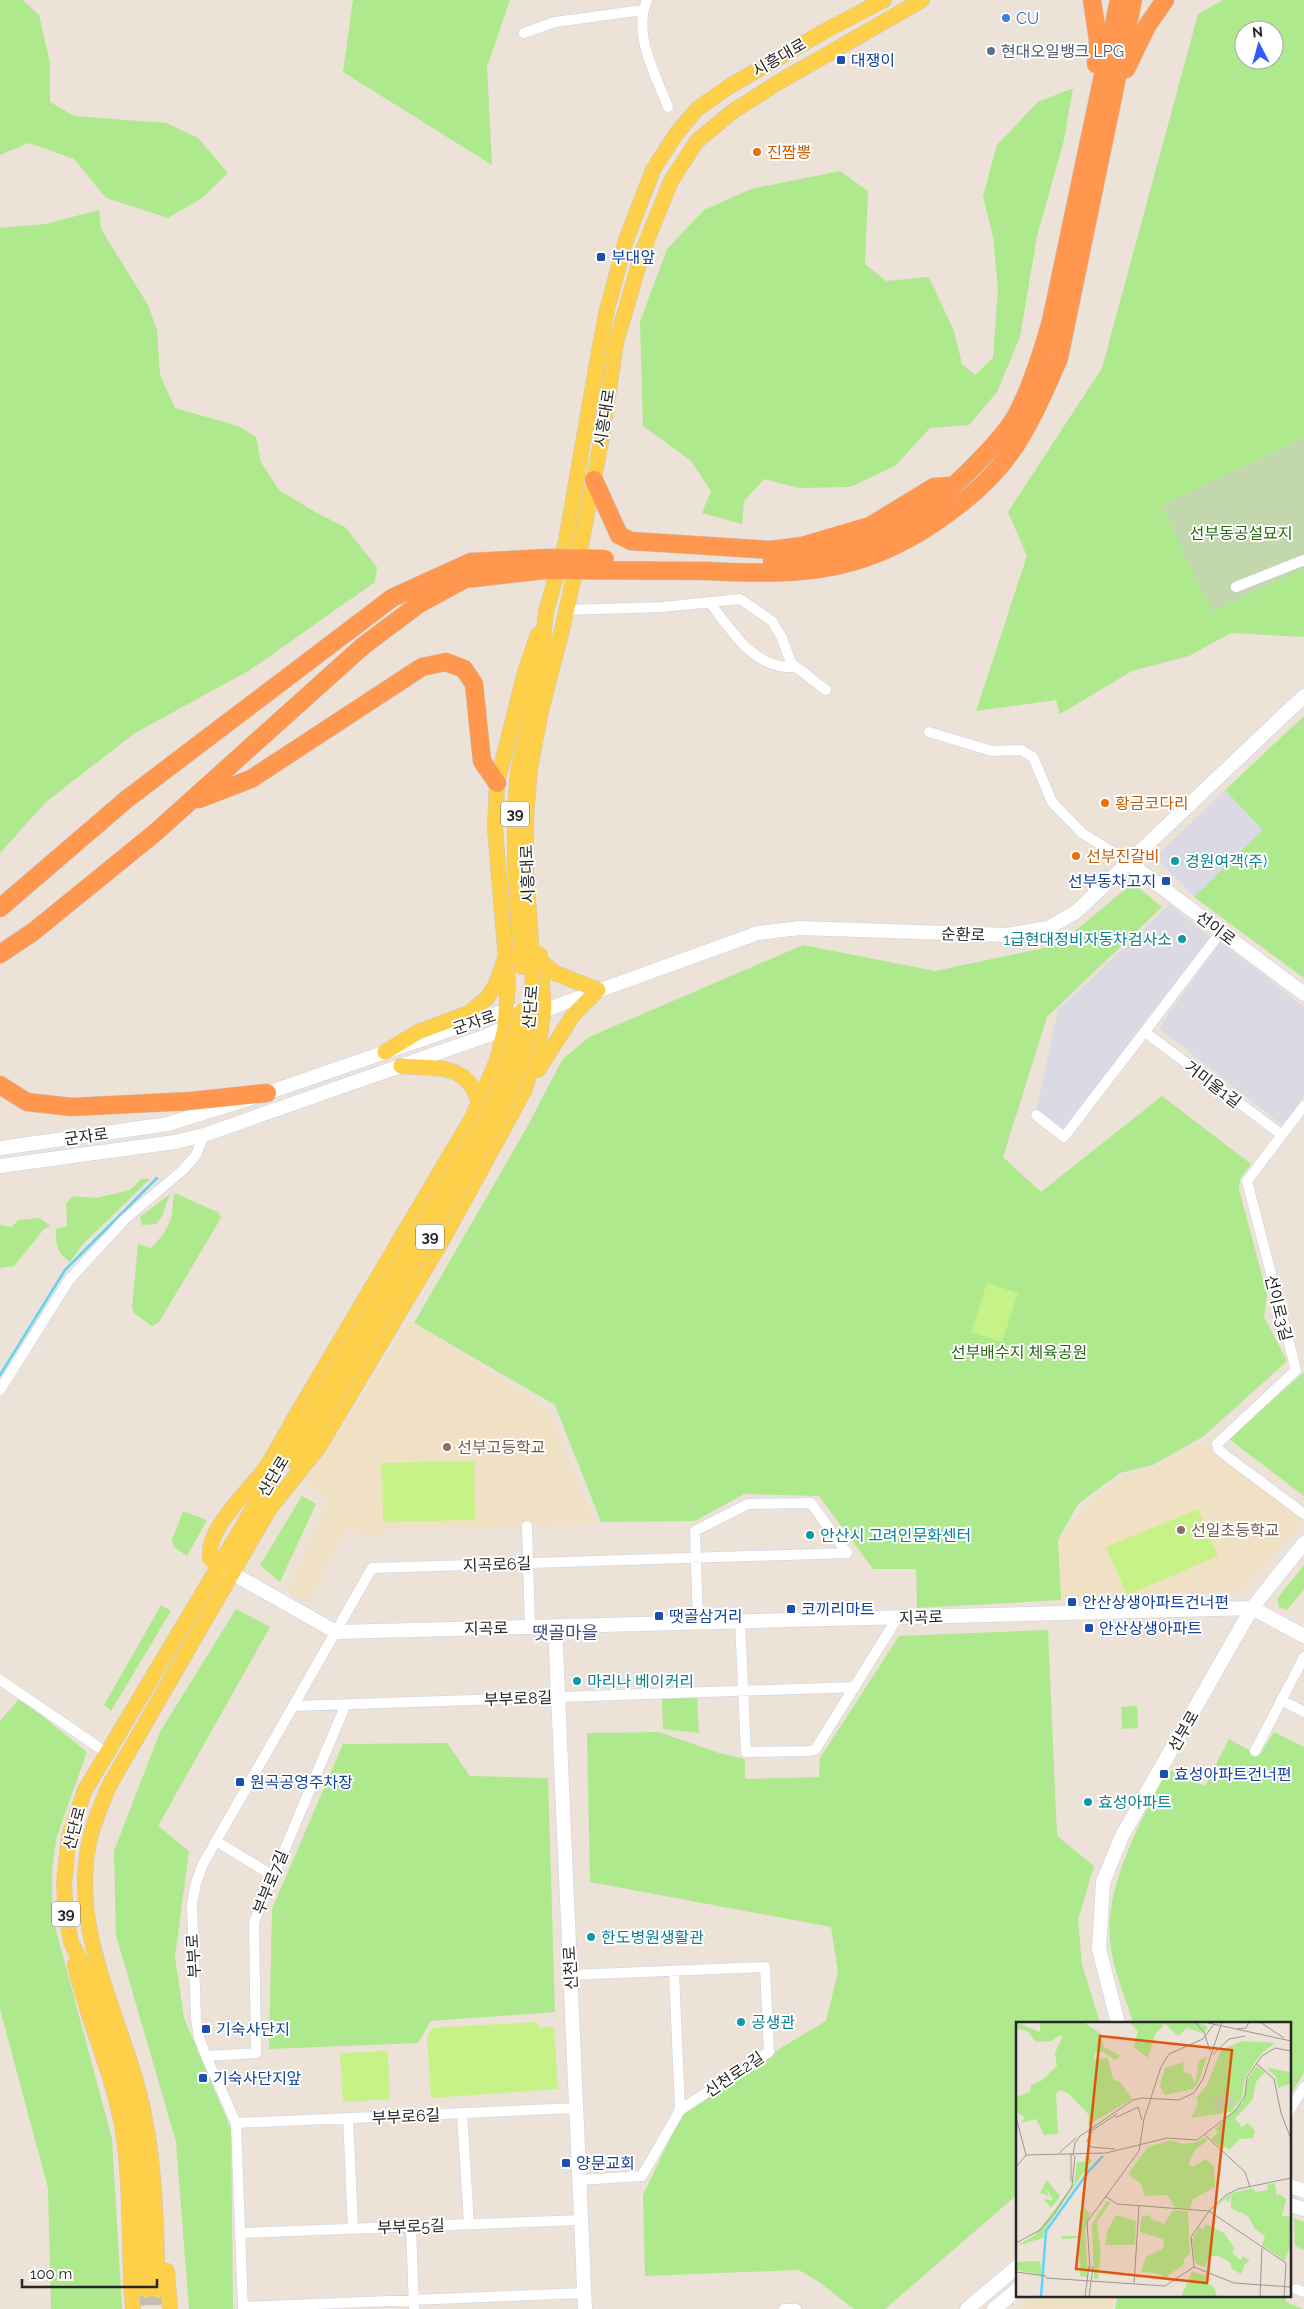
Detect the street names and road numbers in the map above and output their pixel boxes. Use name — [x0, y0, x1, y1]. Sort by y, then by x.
street label: 시흥대로 — [749, 34, 810, 80]
street label: 시흥대로 — [591, 387, 619, 449]
road number: 39 — [501, 802, 529, 826]
street label: 시흥대로 — [517, 844, 538, 904]
street label: 선이로 — [1192, 908, 1239, 949]
street label: 순환로 — [941, 924, 986, 945]
street label: 산단로 — [519, 984, 542, 1030]
street label: 군자로 — [450, 1006, 498, 1039]
street label: 거미울1길 — [1181, 1057, 1245, 1112]
street label: 군자로 — [63, 1124, 110, 1149]
road number: 39 — [416, 1224, 444, 1250]
street label: 선이로3길 — [1261, 1273, 1296, 1343]
street label: 산단로 — [254, 1452, 293, 1500]
street label: 지곡로6길 — [462, 1554, 532, 1575]
street label: 지곡로 — [899, 1607, 944, 1628]
street label: 지곡로 — [464, 1619, 509, 1638]
street label: 부부로8길 — [484, 1688, 553, 1709]
street label: 선부로 — [1164, 1707, 1203, 1755]
street label: 산단로 — [60, 1804, 89, 1852]
street label: 부부로7길 — [249, 1847, 292, 1917]
road number: 39 — [52, 1902, 80, 1926]
street label: 부부로 — [183, 1933, 204, 1979]
street label: 신천로 — [560, 1945, 581, 1991]
street label: 신천로2길 — [701, 2048, 767, 2101]
street label: 부부로6길 — [371, 2105, 441, 2128]
street label: 부부로5길 — [377, 2216, 445, 2237]

